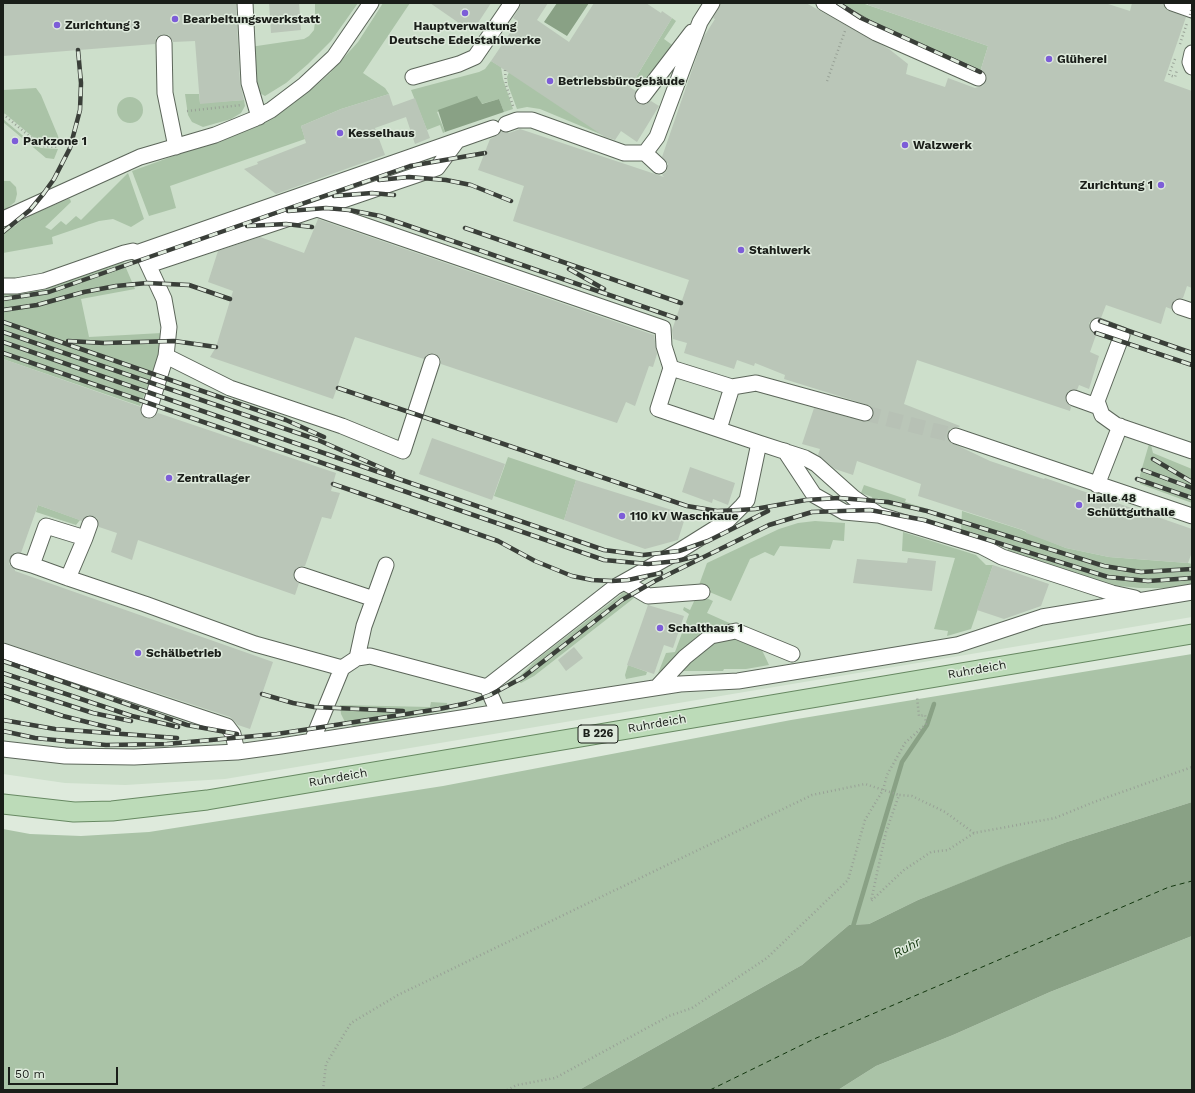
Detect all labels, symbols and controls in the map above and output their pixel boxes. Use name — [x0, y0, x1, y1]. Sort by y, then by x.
marker: Hauptverwaltung Deutsche Edelstahlwerke — [460, 8, 470, 18]
place label: Bearbeitungswerkstatt — [183, 12, 320, 26]
marker: Bearbeitungswerkstatt — [170, 14, 180, 24]
place label: Zurichtung 3 — [65, 18, 140, 32]
place label: Hauptverwaltung Deutsche Edelstahlwerke — [389, 19, 541, 47]
marker: Zurichtung 3 — [52, 20, 62, 30]
place label: Glüherei — [1057, 52, 1107, 66]
marker: Glüherei — [1044, 54, 1054, 64]
place label: Betriebsbürogebäude — [558, 74, 685, 88]
marker: Betriebsbürogebäude — [545, 76, 555, 86]
place label: Kesselhaus — [348, 126, 415, 140]
marker: Kesselhaus — [335, 128, 345, 138]
place label: Parkzone 1 — [23, 134, 87, 148]
marker: Parkzone 1 — [10, 136, 20, 146]
place label: Walzwerk — [913, 138, 972, 152]
marker: Walzwerk — [900, 140, 910, 150]
place label: Zurichtung 1 — [1080, 178, 1153, 192]
marker: Zurichtung 1 — [1156, 180, 1166, 190]
place label: Stahlwerk — [749, 243, 810, 257]
marker: Stahlwerk — [736, 245, 746, 255]
place label: Zentrallager — [177, 471, 250, 485]
marker: Zentrallager — [164, 473, 174, 483]
place label: Halle 48 Schüttguthalle — [1087, 491, 1175, 519]
marker: Halle 48 Schüttguthalle — [1074, 500, 1084, 510]
place label: 110 kV Waschkaue — [630, 509, 738, 523]
marker: 110 kV Waschkaue — [617, 511, 627, 521]
place label: Schalthaus 1 — [668, 621, 743, 635]
marker: Schalthaus 1 — [655, 623, 665, 633]
place label: Schälbetrieb — [146, 646, 222, 660]
marker: Schälbetrieb — [133, 648, 143, 658]
street label: Ruhrdeich — [947, 658, 1007, 682]
street label: Ruhrdeich — [627, 712, 687, 736]
road number: B 226 — [578, 725, 618, 743]
street label: Ruhrdeich — [308, 766, 368, 790]
water label: Ruhr — [891, 934, 923, 962]
scale bar — [10, 1059, 120, 1085]
text: 50 m — [15, 1067, 45, 1081]

